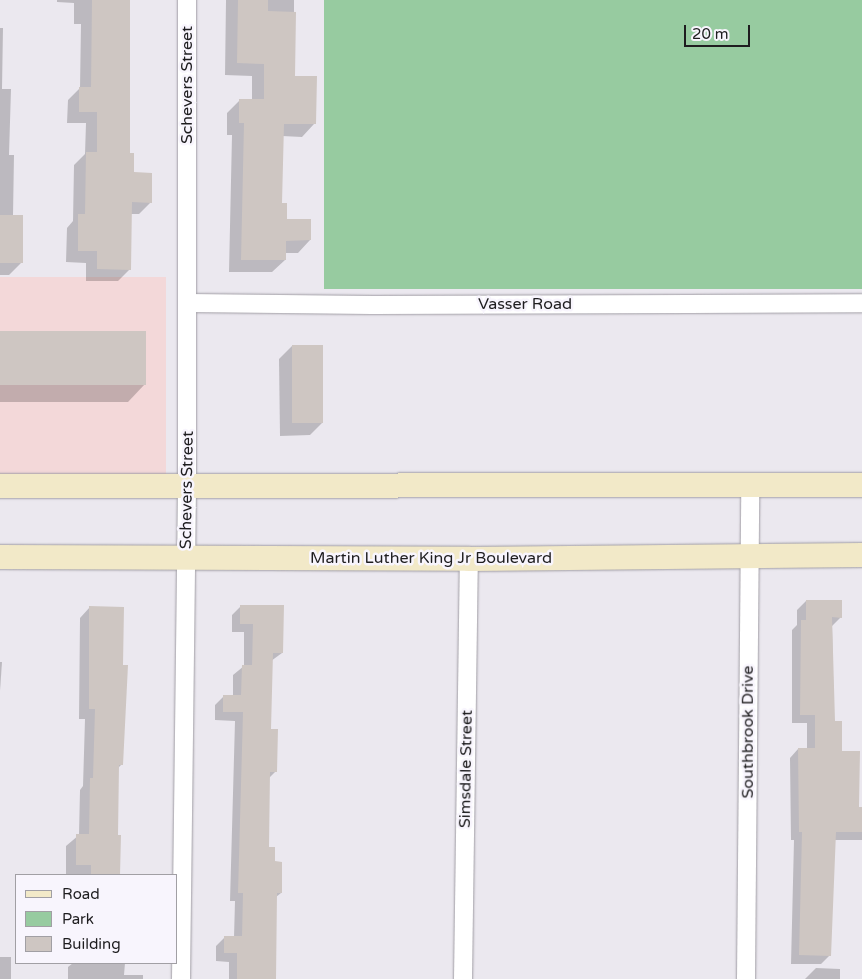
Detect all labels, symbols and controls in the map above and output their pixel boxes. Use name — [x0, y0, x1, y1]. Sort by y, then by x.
scale bar — [687, 15, 753, 47]
text: 20 m — [692, 25, 729, 43]
street label: Schevers Street — [177, 26, 197, 144]
street label: Vasser Road — [478, 294, 572, 314]
street label: Schevers Street — [176, 431, 198, 549]
street label: Martin Luther King Jr Boulevard — [310, 548, 552, 568]
street label: Southbrook Drive — [738, 666, 758, 798]
street label: Simsdale Street — [455, 710, 477, 828]
legend — [15, 874, 178, 964]
text: Road — [62, 885, 100, 903]
text: Park — [62, 910, 94, 928]
text: Building — [62, 935, 121, 953]

